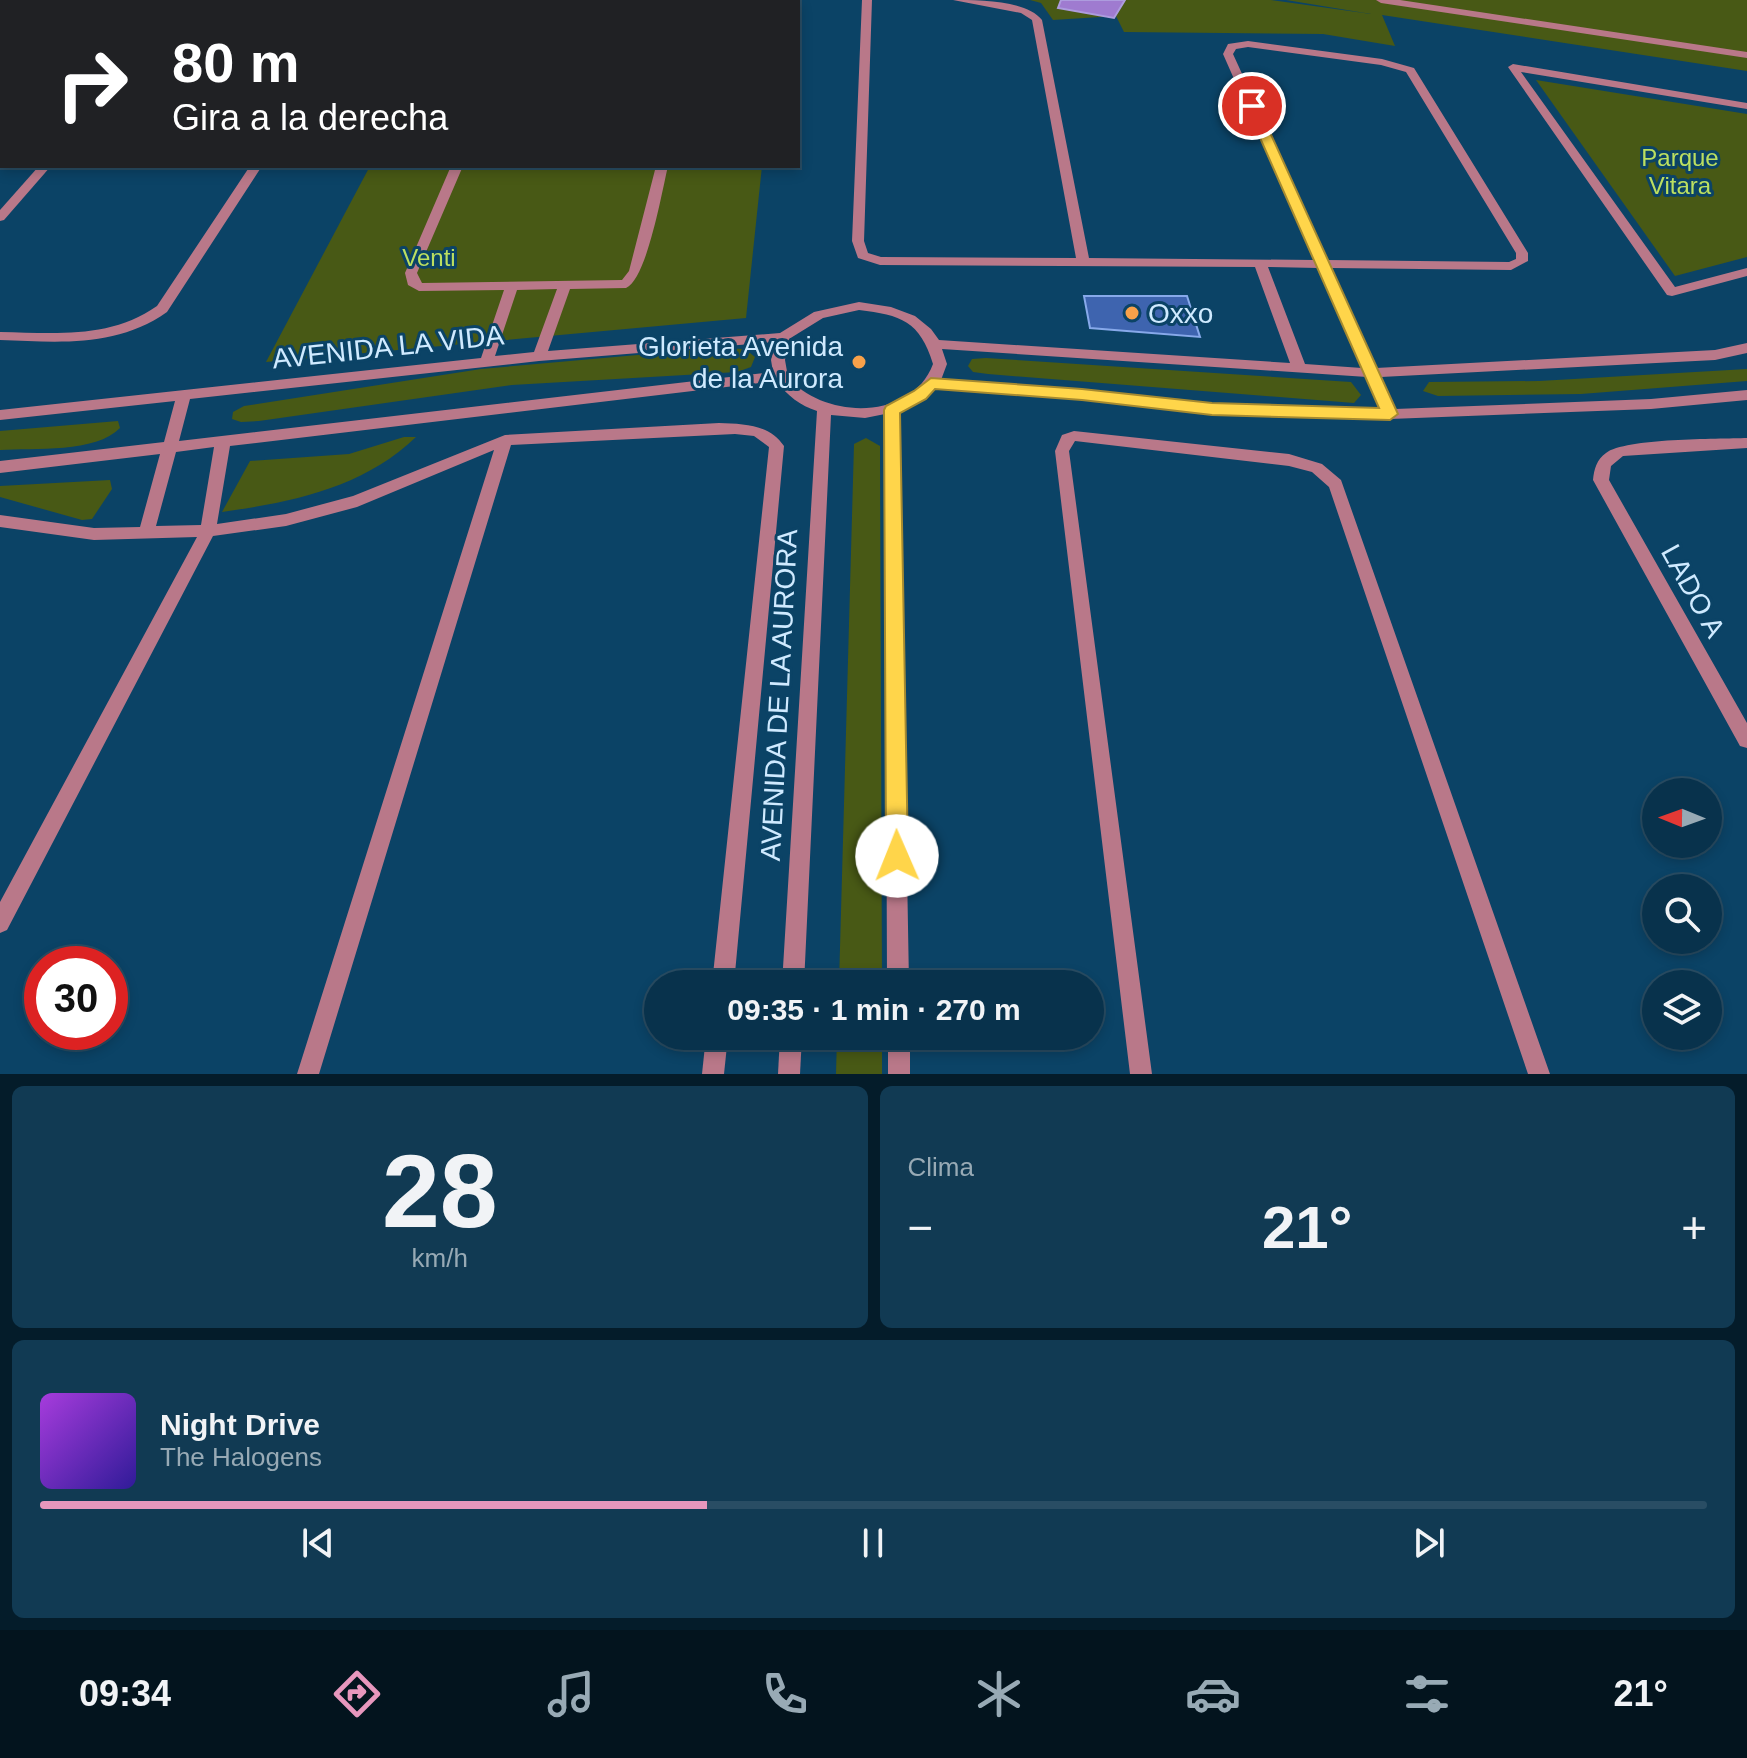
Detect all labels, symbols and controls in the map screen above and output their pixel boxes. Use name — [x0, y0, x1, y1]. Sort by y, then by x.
text: 80 m — [172, 31, 300, 94]
icon: right — [40, 32, 144, 136]
pin — [1218, 72, 1286, 140]
icon: arrive — [1230, 84, 1274, 128]
text: Gira a la derecha — [172, 97, 448, 138]
park label: Parque Vitara — [1641, 144, 1719, 199]
park label: Venti — [402, 244, 456, 271]
place label: Oxxo — [1148, 298, 1213, 329]
marker: Oxxo — [1123, 304, 1141, 322]
street label: AVENIDA LA VIDA — [271, 319, 506, 375]
place label: Glorieta Avenida de la Aurora — [638, 331, 843, 394]
marker: Glorieta Avenida de la Aurora — [850, 353, 868, 371]
street label: AVENIDA DE LA AURORA — [755, 528, 803, 862]
street label: LADO A — [1655, 539, 1731, 643]
north arrow — [1642, 778, 1722, 858]
map controls — [1642, 778, 1722, 1050]
position arrow — [855, 814, 939, 898]
button: search — [1642, 874, 1722, 954]
speed limit sign: 30 — [24, 946, 128, 1050]
button: layers — [1642, 970, 1722, 1050]
text: 09:35 · 1 min · 270 m — [727, 993, 1021, 1026]
text: 28 — [382, 1133, 498, 1249]
text: Clima — [908, 1152, 974, 1182]
text: 21° — [1262, 1194, 1353, 1261]
text: − — [908, 1203, 933, 1252]
text: + — [1681, 1203, 1707, 1252]
text: km/h — [412, 1243, 468, 1273]
text: Night Drive — [160, 1408, 320, 1441]
text: The Halogens — [160, 1442, 322, 1472]
icon: previous — [296, 1521, 340, 1565]
icon: pause — [851, 1521, 895, 1565]
icon: next — [1407, 1521, 1451, 1565]
icon: directions — [329, 1666, 385, 1722]
icon: music — [543, 1666, 599, 1722]
icon: phone — [757, 1666, 813, 1722]
icon: climate — [971, 1666, 1027, 1722]
icon: car — [1185, 1666, 1241, 1722]
icon: filters — [1399, 1666, 1455, 1722]
text: 09:34 — [79, 1673, 171, 1714]
text: 21° — [1613, 1673, 1668, 1714]

